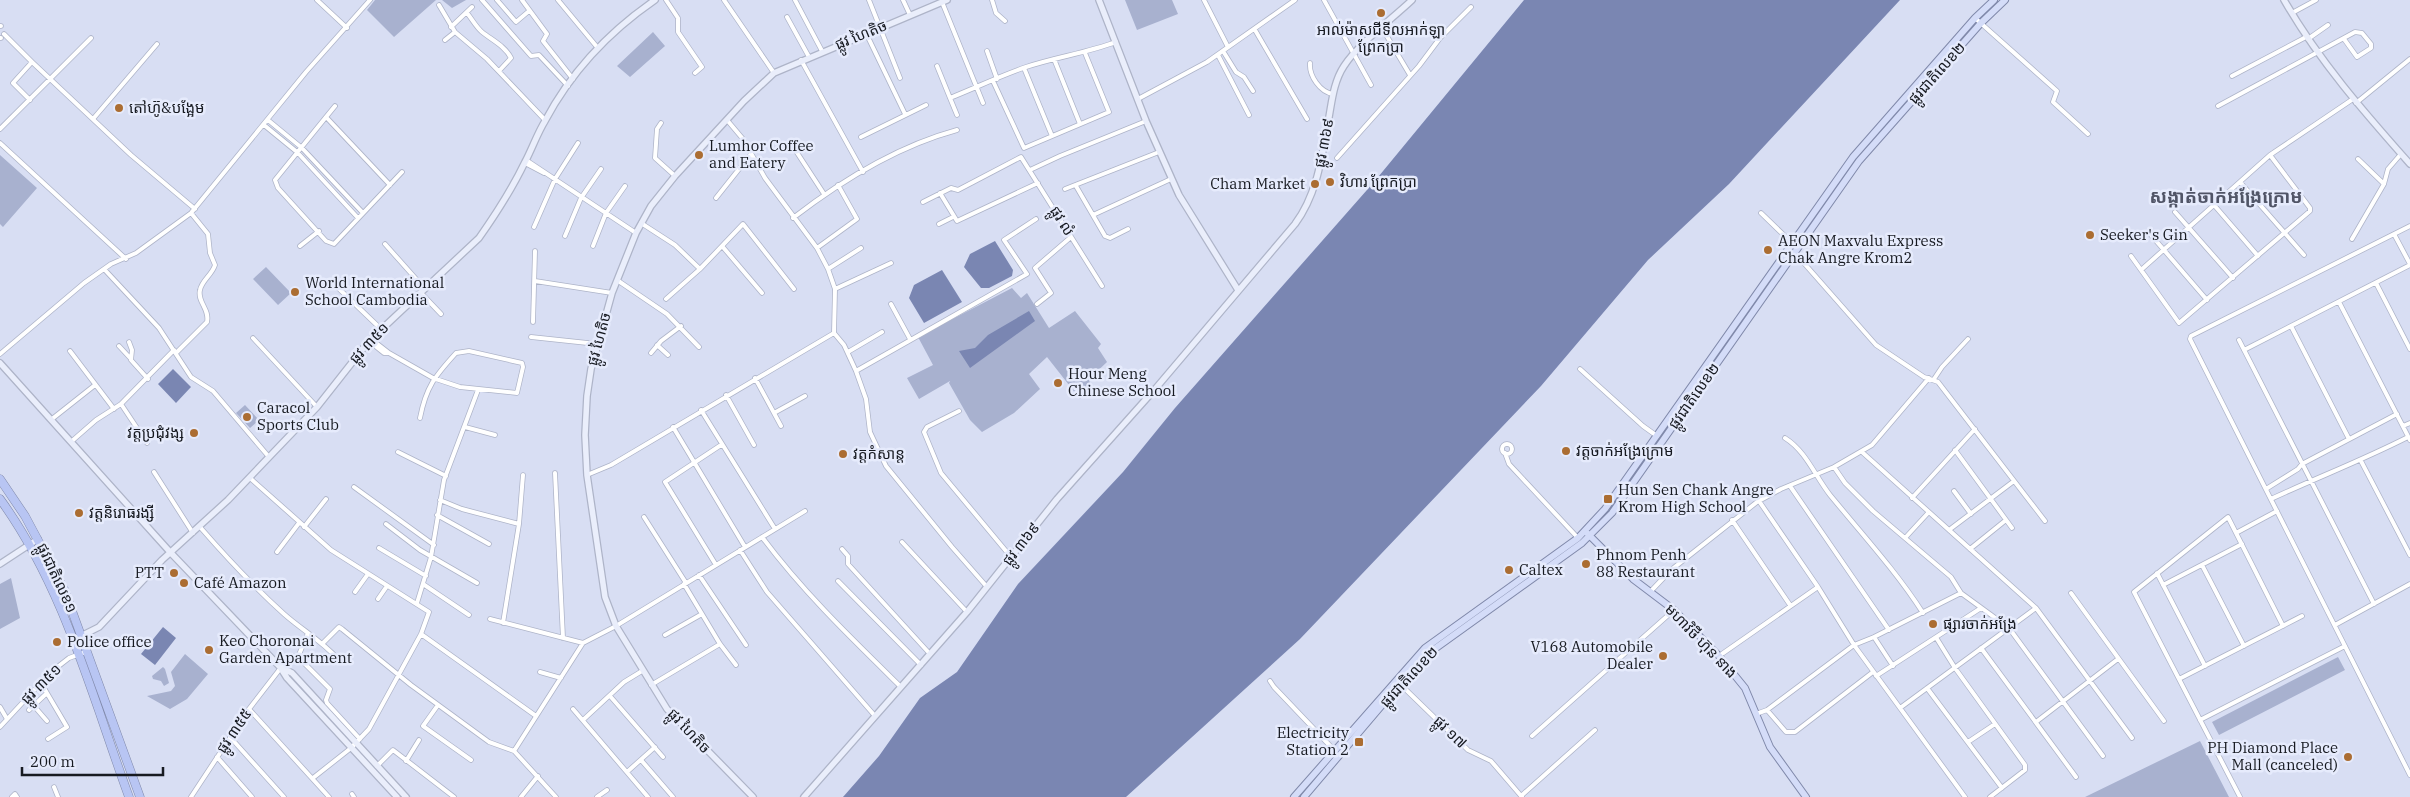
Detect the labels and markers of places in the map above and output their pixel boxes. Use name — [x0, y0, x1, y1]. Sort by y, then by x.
marker: អាល់ម៉ាសជីទីលអាក់ឡា ព្រែកប្រា — [1375, 7, 1387, 19]
place label: អាល់ម៉ាសជីទីលអាក់ឡា ព្រែកប្រា — [1317, 20, 1445, 56]
place label: តៅហ៊ូ&បង្អែម — [129, 98, 205, 117]
marker: តៅហ៊ូ&បង្អែម — [113, 102, 125, 114]
place label: Lumhor Coffee and Eatery — [709, 136, 814, 172]
marker: Lumhor Coffee and Eatery — [693, 149, 705, 161]
place label: វិហារ ព្រែកប្រា — [1340, 172, 1417, 191]
place label: Cham Market — [1210, 174, 1305, 193]
marker: វិហារ ព្រែកប្រា — [1324, 176, 1336, 188]
marker: Cham Market — [1309, 178, 1321, 190]
place label: Seeker's Gin — [2100, 225, 2188, 244]
marker: Seeker's Gin — [2084, 229, 2096, 241]
place label: AEON Maxvalu Express Chak Angre Krom2 — [1778, 231, 1943, 267]
marker: AEON Maxvalu Express Chak Angre Krom2 — [1762, 244, 1774, 256]
place label: World International School Cambodia — [305, 273, 444, 309]
marker: World International School Cambodia — [289, 286, 301, 298]
place label: Hour Meng Chinese School — [1068, 364, 1176, 400]
marker: Hour Meng Chinese School — [1052, 377, 1064, 389]
place label: Caracol Sports Club — [257, 398, 339, 434]
marker: Caracol Sports Club — [241, 411, 253, 423]
place label: វត្តប្រជុំវង្ស — [127, 423, 184, 442]
marker: វត្តប្រជុំវង្ស — [188, 427, 200, 439]
place label: វត្តចាក់អង្រែក្រោម — [1576, 441, 1674, 460]
place label: វត្តកំសាន្ត — [853, 444, 905, 463]
marker: វត្តចាក់អង្រែក្រោម — [1560, 445, 1572, 457]
marker: វត្តកំសាន្ត — [837, 448, 849, 460]
place label: Hun Sen Chank Angre Krom High School — [1618, 480, 1774, 516]
marker: Hun Sen Chank Angre Krom High School — [1602, 493, 1614, 505]
place label: វត្តនិរោធរង្សី — [89, 503, 154, 522]
marker: វត្តនិរោធរង្សី — [73, 507, 85, 519]
place label: Phnom Penh 88 Restaurant — [1596, 545, 1695, 581]
marker: Phnom Penh 88 Restaurant — [1580, 558, 1592, 570]
place label: Caltex — [1519, 560, 1563, 579]
place label: PTT — [135, 563, 164, 582]
marker: Caltex — [1503, 564, 1515, 576]
marker: PTT — [168, 567, 180, 579]
place label: Café Amazon — [194, 573, 287, 592]
marker: Café Amazon — [178, 577, 190, 589]
place label: ផ្សារចាក់អង្រែ — [1943, 614, 2017, 633]
marker: ផ្សារចាក់អង្រែ — [1927, 618, 1939, 630]
place label: Keo Choronai Garden Apartment — [219, 631, 352, 667]
place label: Police office — [67, 632, 152, 651]
marker: Police office — [51, 636, 63, 648]
place label: V168 Automobile Dealer — [1531, 637, 1653, 673]
marker: Keo Choronai Garden Apartment — [203, 644, 215, 656]
marker: V168 Automobile Dealer — [1657, 650, 1669, 662]
place label: Electricity Station 2 — [1277, 723, 1349, 759]
marker: Electricity Station 2 — [1353, 736, 1365, 748]
place label: PH Diamond Place Mall (canceled) — [2207, 738, 2338, 774]
marker: PH Diamond Place Mall (canceled) — [2342, 751, 2354, 763]

